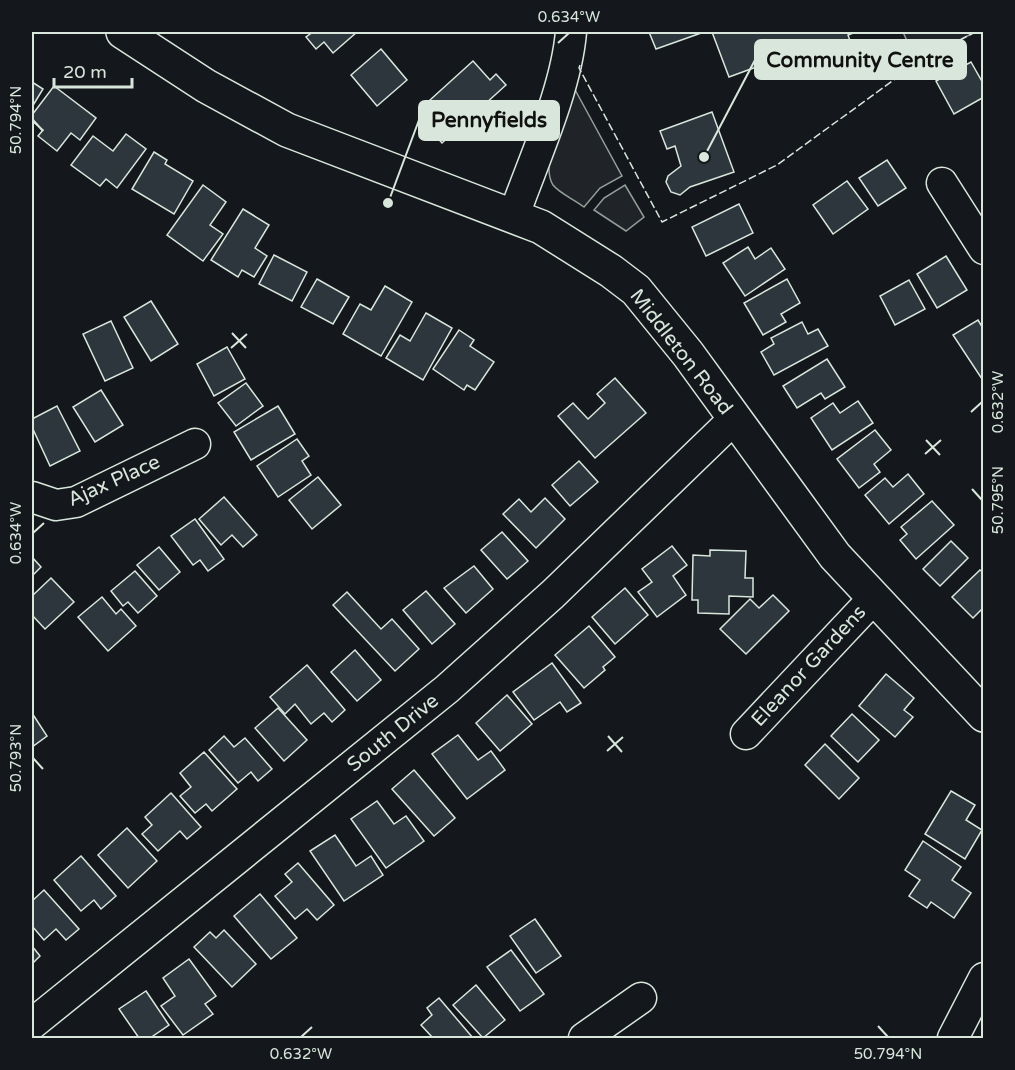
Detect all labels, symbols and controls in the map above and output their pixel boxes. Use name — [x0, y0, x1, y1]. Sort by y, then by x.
text: 0.634°W — [538, 8, 600, 26]
callout: Community Centre — [755, 40, 966, 79]
text: Community Centre — [766, 48, 954, 73]
scale bar — [54, 51, 132, 89]
text: 20 m — [63, 61, 107, 83]
text: 50.794°N — [7, 86, 25, 154]
callout: Pennyfields — [419, 101, 559, 140]
text: Pennyfields — [431, 108, 547, 133]
street label: Middleton Road — [624, 284, 738, 420]
text: 0.632°W — [989, 371, 1007, 433]
street label: Ajax Place — [64, 450, 164, 512]
text: 50.795°N — [989, 466, 1007, 534]
text: 0.634°W — [7, 502, 25, 564]
street label: Eleanor Gardens — [747, 600, 871, 732]
street label: South Drive — [342, 689, 444, 777]
text: 50.793°N — [7, 724, 25, 792]
text: 0.632°W — [270, 1045, 332, 1063]
text: 50.794°N — [854, 1045, 922, 1063]

